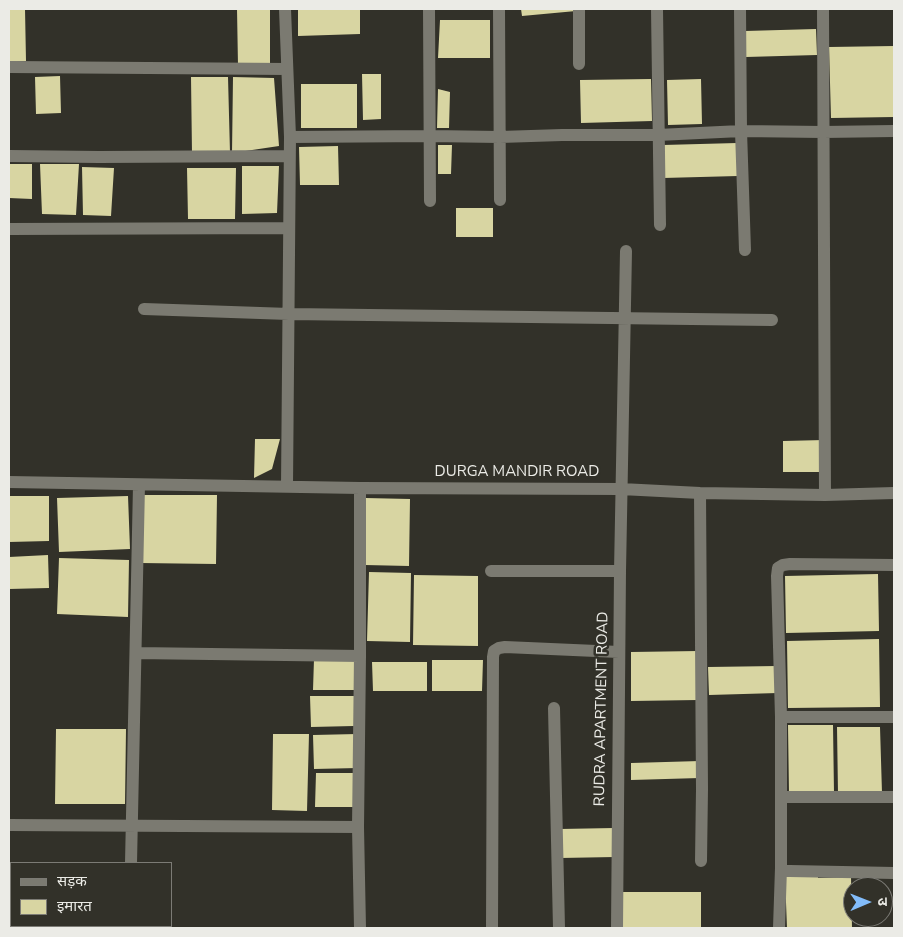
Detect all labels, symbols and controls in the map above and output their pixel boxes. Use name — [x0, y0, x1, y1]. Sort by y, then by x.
street label: DURGA MANDIR ROAD — [435, 463, 599, 481]
street label: RUDRA APARTMENT ROAD — [591, 612, 613, 806]
legend — [10, 862, 172, 927]
text: सड़क — [57, 871, 87, 891]
north arrow — [843, 877, 893, 927]
text: इमारत — [57, 896, 92, 916]
text: उ — [873, 897, 892, 906]

